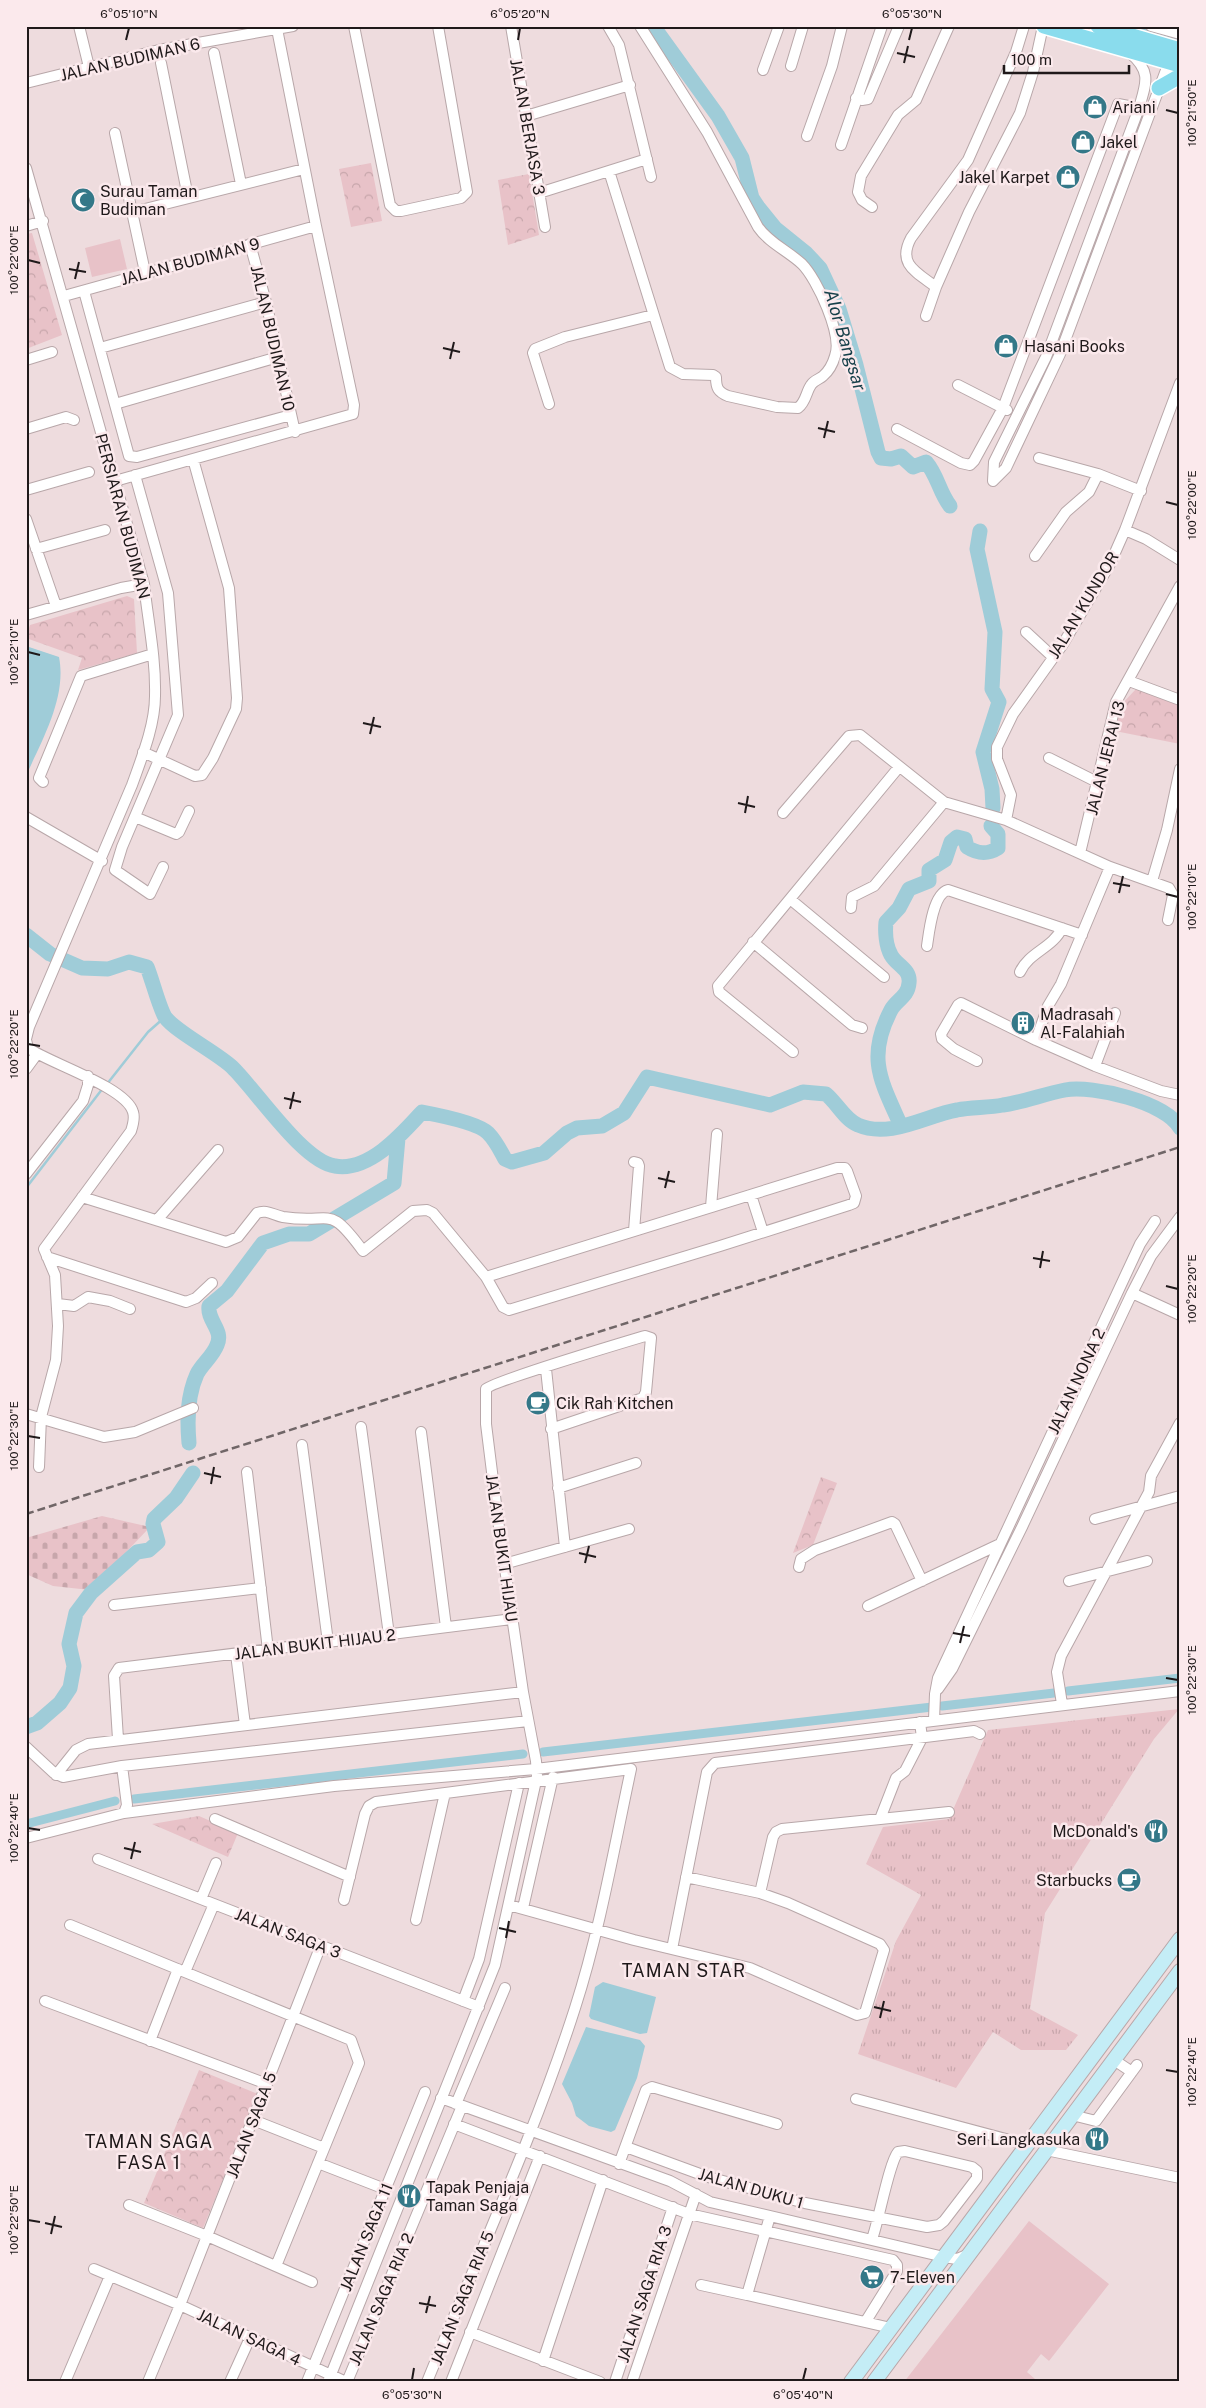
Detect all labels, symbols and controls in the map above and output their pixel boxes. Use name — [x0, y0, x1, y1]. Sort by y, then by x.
text: 6°05'10"N — [100, 7, 158, 21]
text: 6°05'20"N — [490, 7, 550, 21]
text: 6°05'30"N — [882, 7, 942, 21]
street label: JALAN BUDIMAN 6 — [58, 34, 202, 85]
scale bar — [1004, 42, 1128, 74]
text: 100 m — [1011, 51, 1052, 68]
street label: JALAN BERJASA 3 — [506, 57, 549, 197]
text: 100°21'50"E — [1185, 79, 1199, 147]
shop icon: Ariani — [1082, 94, 1108, 120]
place label: Ariani — [1112, 98, 1156, 117]
shop icon: Jakel — [1070, 129, 1096, 155]
place label: Jakel — [1100, 133, 1138, 152]
shop icon: Jakel Karpet — [1055, 164, 1081, 190]
place label: Jakel Karpet — [958, 168, 1050, 187]
place label: Surau Taman Budiman — [100, 182, 197, 219]
mosque icon: Surau Taman Budiman — [70, 187, 96, 213]
text: 100°22'00"E — [7, 225, 21, 295]
street label: JALAN BUDIMAN 9 — [119, 234, 262, 289]
street label: JALAN BUDIMAN 10 — [246, 263, 299, 413]
water label: Alor Bangsar — [820, 287, 871, 393]
shop icon: Hasani Books — [993, 333, 1019, 359]
place label: Hasani Books — [1024, 337, 1125, 356]
street label: PERSIARAN BUDIMAN — [91, 431, 154, 601]
text: 100°22'00"E — [1185, 470, 1199, 540]
street label: JALAN KUNDOR — [1044, 548, 1123, 662]
text: 100°22'10"E — [7, 618, 21, 686]
street label: JALAN JERAI 13 — [1082, 699, 1129, 817]
text: 100°22'10"E — [1185, 863, 1199, 931]
place label: Madrasah Al-Falahiah — [1040, 1005, 1125, 1042]
text: 100°22'20"E — [7, 1009, 21, 1079]
building icon: Madrasah Al-Falahiah — [1010, 1010, 1036, 1036]
text: 100°22'20"E — [1185, 1254, 1199, 1324]
street label: JALAN NONA 2 — [1044, 1325, 1109, 1437]
cafe icon: Cik Rah Kitchen — [525, 1390, 551, 1416]
place label: Cik Rah Kitchen — [556, 1394, 674, 1413]
text: 100°22'30"E — [7, 1401, 21, 1471]
street label: JALAN BUKIT HIJAU — [482, 1473, 521, 1623]
street label: JALAN BUKIT HIJAU 2 — [233, 1625, 397, 1664]
text: 100°22'30"E — [1185, 1645, 1199, 1715]
text: 100°22'40"E — [7, 1793, 21, 1863]
restaurant icon: McDonald's — [1143, 1818, 1169, 1844]
place label: McDonald's — [1052, 1822, 1138, 1841]
cafe icon: Starbucks — [1116, 1867, 1142, 1893]
place label: Starbucks — [1036, 1871, 1112, 1890]
street label: JALAN SAGA 3 — [232, 1904, 344, 1962]
district label: TAMAN STAR — [622, 1960, 746, 1981]
text: 100°22'40"E — [1185, 2037, 1199, 2107]
street label: JALAN SAGA 5 — [222, 2069, 280, 2181]
restaurant icon: Seri Langkasuka — [1084, 2126, 1110, 2152]
place label: Seri Langkasuka — [956, 2130, 1080, 2149]
district label: TAMAN SAGA FASA 1 — [85, 2131, 213, 2173]
street label: JALAN DUKU 1 — [696, 2164, 806, 2213]
place label: Tapak Penjaja Taman Saga — [426, 2178, 529, 2215]
street label: JALAN SAGA 11 — [336, 2180, 397, 2294]
restaurant icon: Tapak Penjaja Taman Saga — [396, 2183, 422, 2209]
text: 100°22'50"E — [7, 2185, 21, 2255]
street label: JALAN SAGA RIA 3 — [613, 2223, 676, 2365]
street label: JALAN SAGA RIA 5 — [427, 2228, 498, 2368]
street label: JALAN SAGA RIA 2 — [345, 2230, 418, 2368]
supermarket icon: 7-Eleven — [859, 2264, 885, 2290]
place label: 7-Eleven — [890, 2268, 955, 2287]
street label: JALAN SAGA 4 — [194, 2305, 304, 2370]
text: 6°05'30"N — [382, 2388, 442, 2402]
text: 6°05'40"N — [773, 2388, 833, 2402]

